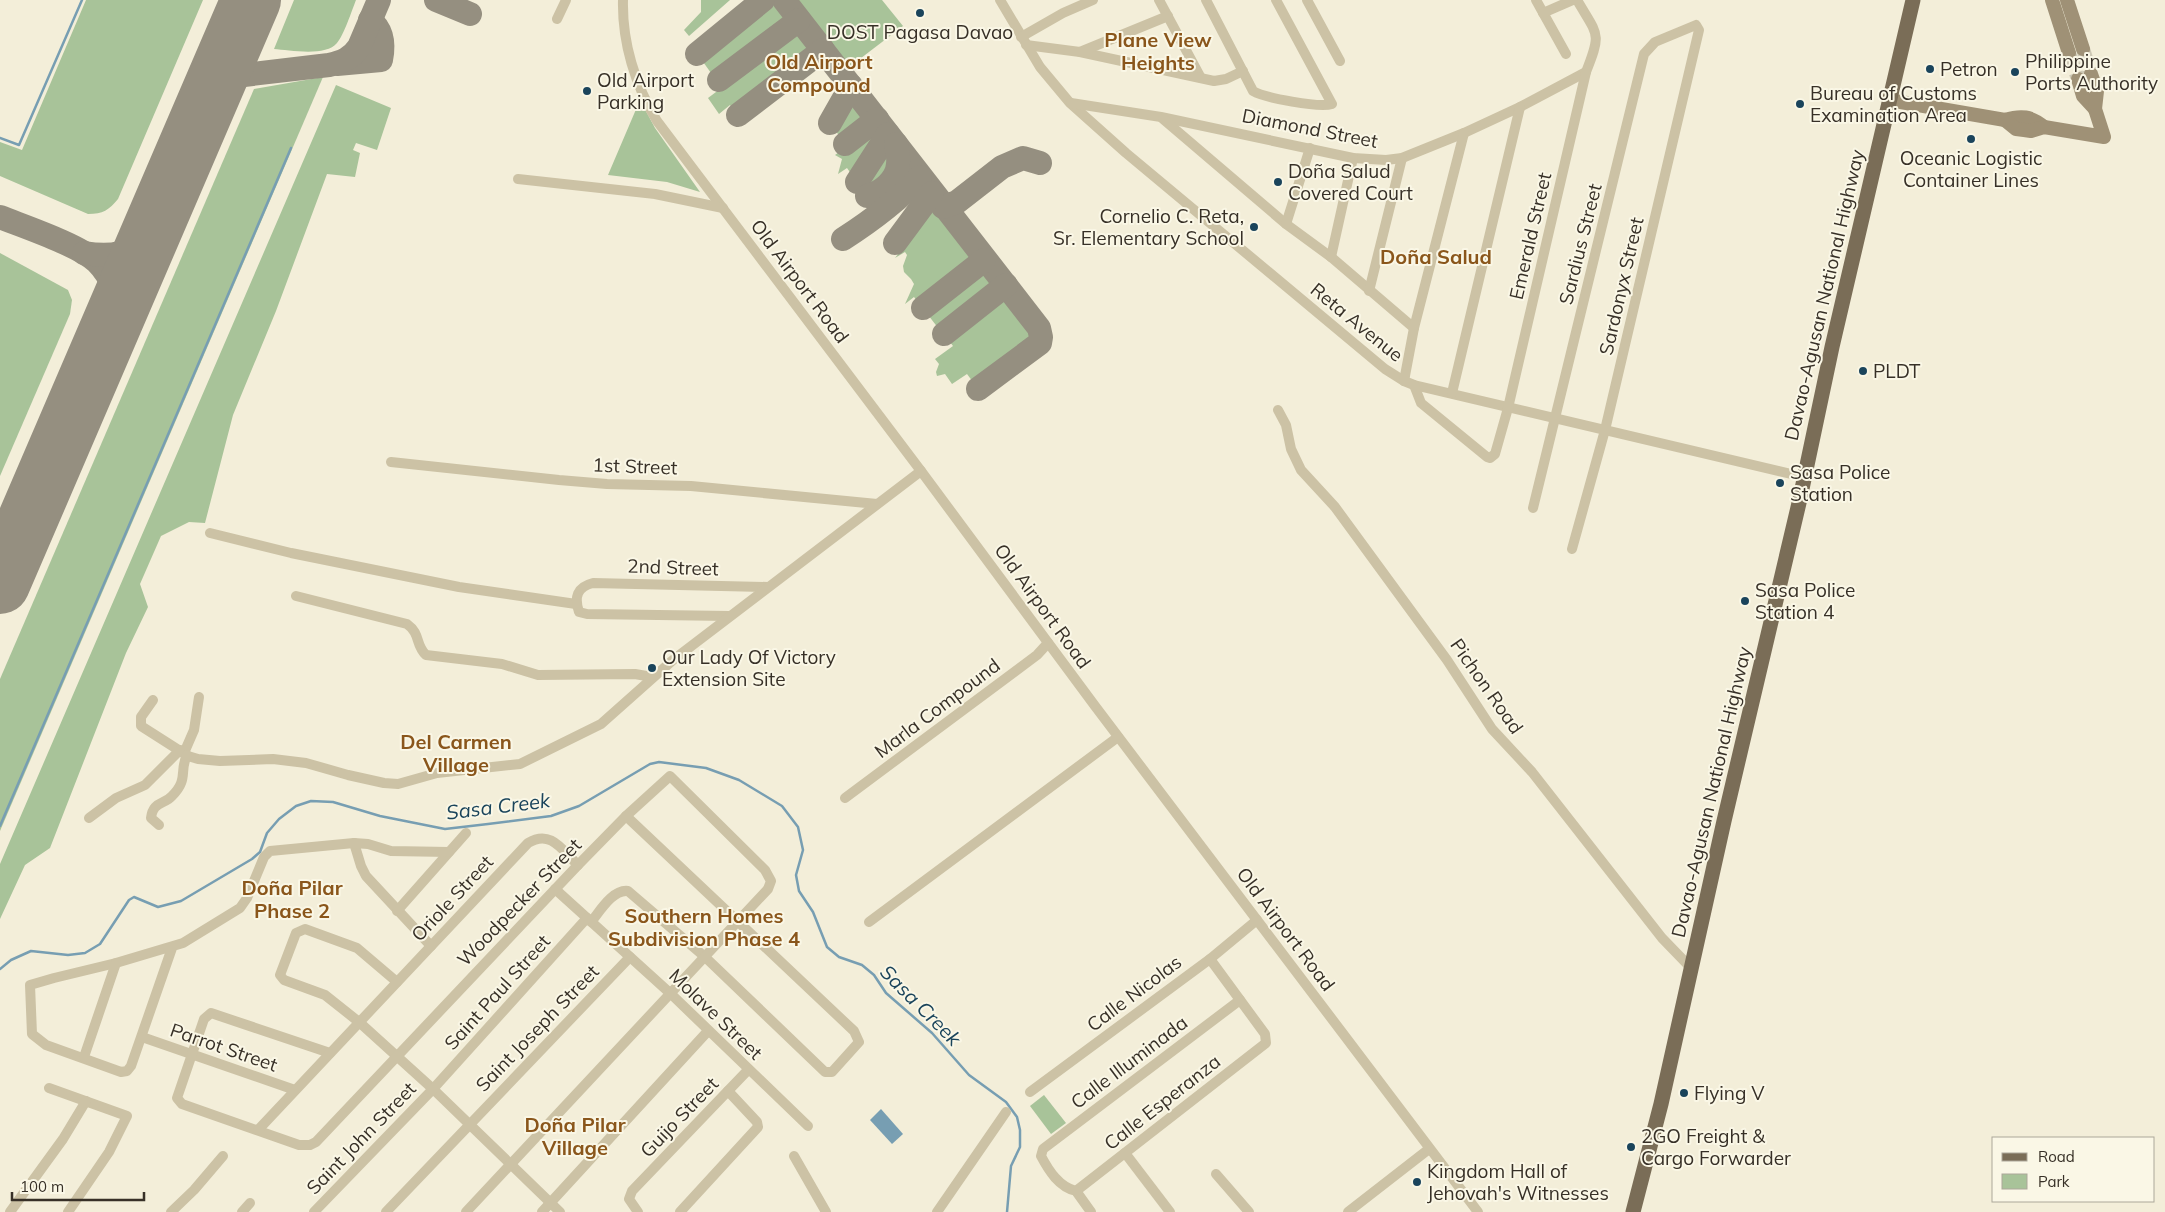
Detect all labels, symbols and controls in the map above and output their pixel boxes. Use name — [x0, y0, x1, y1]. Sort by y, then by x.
marker: DOST Pagasa Davao — [914, 7, 926, 19]
place label: DOST Pagasa Davao — [827, 20, 1013, 44]
district label: Plane View Heights — [1104, 27, 1212, 75]
district label: Old Airport Compound — [765, 49, 873, 97]
place label: Philippine Ports Authority — [2025, 49, 2158, 95]
place label: Petron — [1940, 57, 1998, 81]
marker: Petron — [1924, 63, 1936, 75]
marker: Philippine Ports Authority — [2009, 66, 2021, 78]
place label: Old Airport Parking — [597, 68, 695, 114]
place label: Bureau of Customs Examination Area — [1810, 81, 1977, 127]
marker: Old Airport Parking — [581, 85, 593, 97]
marker: Bureau of Customs Examination Area — [1794, 98, 1806, 110]
street label: Diamond Street — [1240, 103, 1380, 153]
marker: Oceanic Logistic Container Lines — [1965, 133, 1977, 145]
place label: Oceanic Logistic Container Lines — [1900, 146, 2042, 192]
street label: Davao-Agusan National Highway — [1779, 147, 1869, 443]
place label: Doña Salud Covered Court — [1288, 159, 1413, 205]
street label: Emerald Street — [1504, 170, 1556, 302]
marker: Doña Salud Covered Court — [1272, 176, 1284, 188]
street label: Sardius Street — [1553, 181, 1607, 307]
place label: Cornelio C. Reta, Sr. Elementary School — [1053, 204, 1244, 250]
street label: Old Airport Road — [746, 214, 854, 348]
street label: Sardonyx Street — [1593, 214, 1649, 357]
marker: Cornelio C. Reta, Sr. Elementary School — [1248, 221, 1260, 233]
district label: Doña Salud — [1380, 244, 1492, 269]
street label: Reta Avenue — [1306, 277, 1408, 367]
place label: PLDT — [1873, 359, 1921, 383]
marker: PLDT — [1857, 365, 1869, 377]
street label: 1st Street — [592, 453, 678, 479]
place label: Sasa Police Station — [1790, 460, 1890, 506]
marker: Sasa Police Station — [1774, 477, 1786, 489]
street label: Old Airport Road — [990, 539, 1096, 673]
street label: 2nd Street — [627, 553, 719, 581]
place label: Sasa Police Station 4 — [1755, 578, 1855, 624]
marker: Sasa Police Station 4 — [1739, 595, 1751, 607]
street label: Pichon Road — [1445, 634, 1529, 738]
street label: Davao-Agusan National Highway — [1666, 644, 1756, 940]
place label: Our Lady Of Victory Extension Site — [662, 645, 836, 691]
street label: Marla Compound — [869, 653, 1005, 763]
marker: Our Lady Of Victory Extension Site — [646, 662, 658, 674]
district label: Del Carmen Village — [400, 729, 512, 777]
water label: Sasa Creek — [445, 787, 552, 825]
street label: Woodpecker Street — [452, 833, 586, 971]
street label: Oriole Street — [406, 850, 498, 946]
street label: Old Airport Road — [1232, 862, 1340, 996]
district label: Doña Pilar Phase 2 — [241, 875, 343, 923]
district label: Southern Homes Subdivision Phase 4 — [608, 903, 800, 951]
street label: Saint Paul Street — [439, 929, 555, 1055]
street label: Calle Nicolas — [1082, 950, 1186, 1036]
street label: Saint Joseph Street — [470, 959, 604, 1097]
water label: Sasa Creek — [875, 959, 967, 1051]
street label: Molave Street — [664, 963, 768, 1065]
street label: Calle Illuminada — [1066, 1010, 1192, 1114]
street label: Parrot Street — [167, 1017, 281, 1077]
street label: Calle Esperanza — [1099, 1049, 1225, 1155]
street label: Guijo Street — [635, 1072, 723, 1162]
street label: Saint John Street — [301, 1076, 421, 1199]
place label: Flying V — [1694, 1081, 1765, 1105]
marker: Flying V — [1678, 1087, 1690, 1099]
district label: Doña Pilar Village — [524, 1112, 626, 1160]
place label: 2GO Freight & Cargo Forwarder — [1641, 1124, 1791, 1170]
legend — [1992, 1137, 2155, 1202]
marker: 2GO Freight & Cargo Forwarder — [1625, 1141, 1637, 1153]
text: Road — [2038, 1147, 2075, 1166]
place label: Kingdom Hall of Jehovah's Witnesses — [1427, 1159, 1609, 1205]
scale bar — [12, 1170, 145, 1202]
text: Park — [2038, 1172, 2070, 1191]
marker: Kingdom Hall of Jehovah's Witnesses — [1411, 1176, 1423, 1188]
text: 100 m — [20, 1177, 64, 1196]

